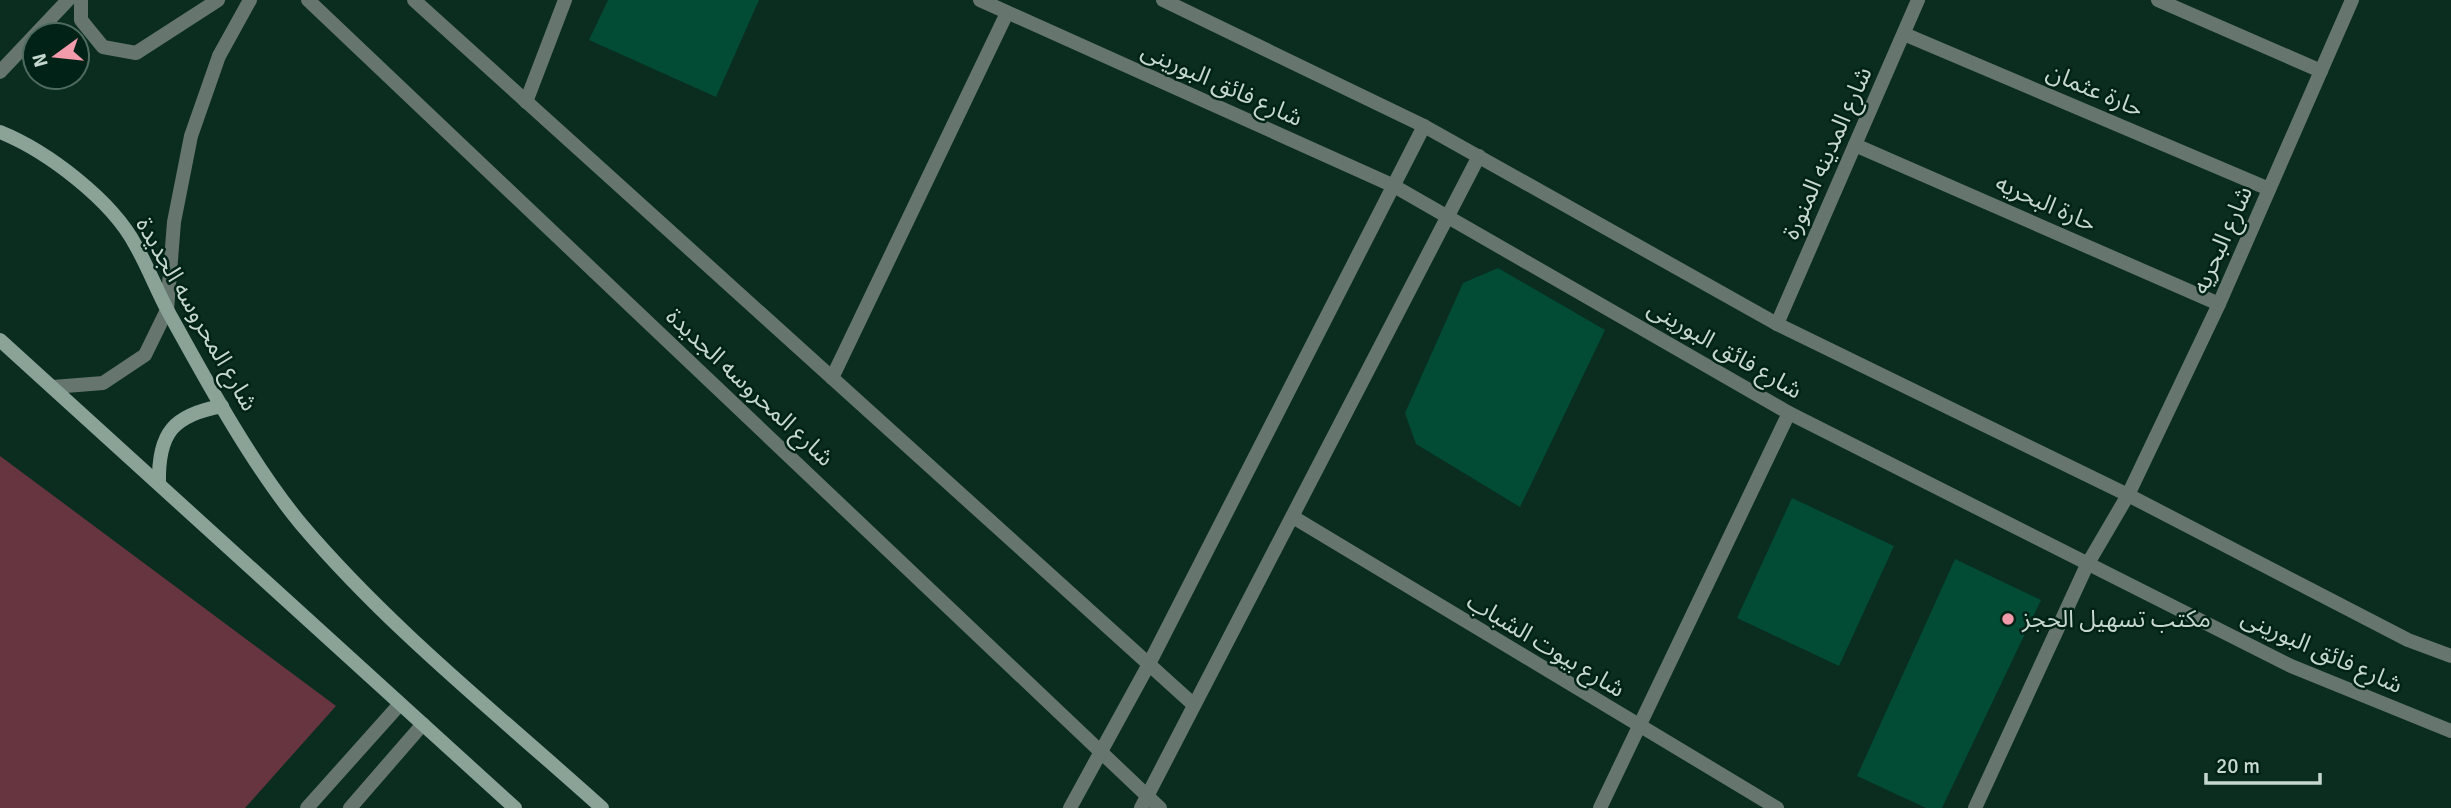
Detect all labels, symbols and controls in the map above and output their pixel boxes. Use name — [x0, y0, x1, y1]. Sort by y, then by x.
north arrow — [21, 21, 91, 91]
street label: شارع فائق البورينى — [1136, 35, 1307, 135]
text: N — [27, 51, 54, 70]
street label: حارة عثمان — [2042, 56, 2148, 124]
street label: شارع المدينه المنورة — [1775, 62, 1880, 245]
street label: حارة البحريه — [1991, 168, 2101, 238]
street label: شارع البحريه — [2185, 181, 2261, 300]
street label: شارع المحروسه الجديدة — [128, 212, 265, 417]
street label: شارع فائق البورينى — [1641, 293, 1808, 407]
street label: شارع المحروسه الجديدة — [658, 301, 840, 474]
street label: شارع بيوت الشباب — [1460, 586, 1631, 706]
street label: شارع فائق البورينى — [2236, 602, 2407, 702]
place label: مكتب تسهيل الحجز — [2021, 604, 2211, 634]
marker: مكتب تسهيل الحجز — [2000, 611, 2016, 627]
scale bar — [2206, 742, 2320, 786]
text: 20 m — [2216, 753, 2260, 779]

